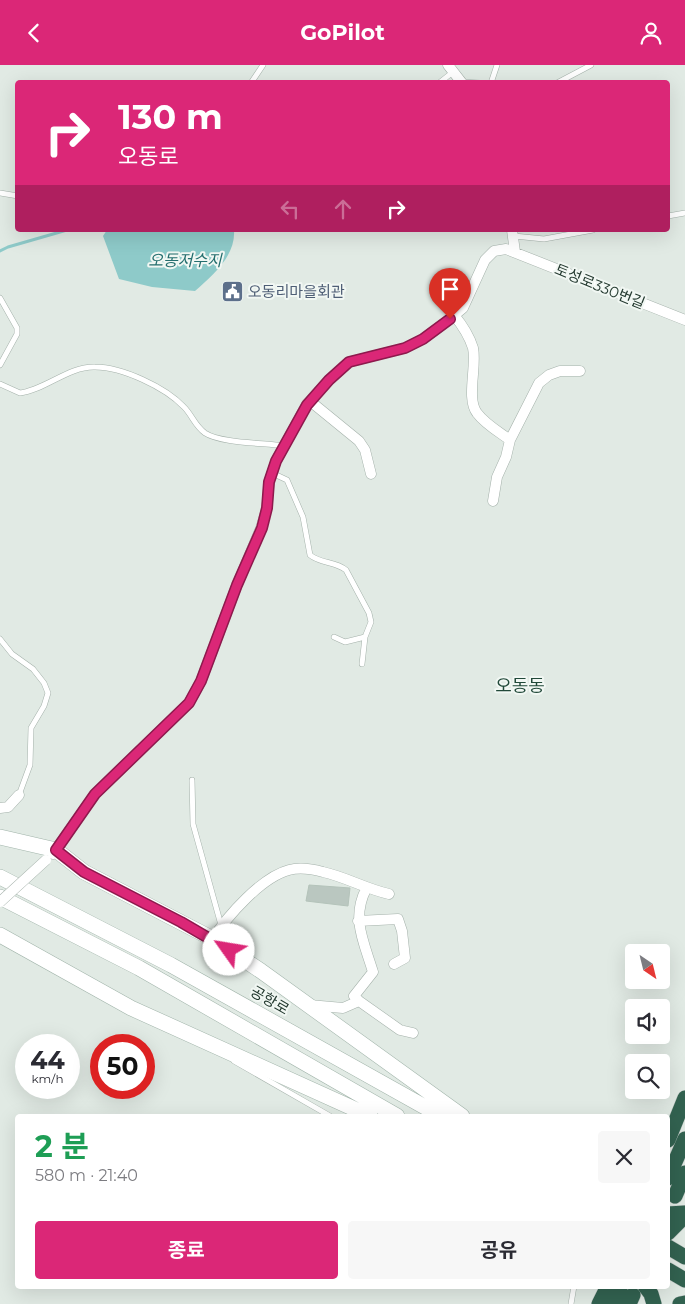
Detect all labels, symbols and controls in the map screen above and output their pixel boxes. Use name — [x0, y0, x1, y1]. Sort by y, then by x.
icon: back — [20, 19, 48, 47]
text: GoPilot — [300, 19, 385, 46]
icon: person — [637, 19, 665, 47]
text: 130 m — [118, 95, 223, 138]
icon: right — [35, 100, 100, 165]
text: 오동로 — [118, 143, 179, 170]
icon: left — [276, 195, 304, 223]
icon: ahead — [329, 195, 357, 223]
icon: right — [382, 195, 410, 223]
water label: 오동저수지 — [148, 251, 223, 270]
street label: 토성로330번길 — [552, 259, 648, 313]
pin — [429, 268, 471, 319]
icon: arrive — [436, 275, 464, 303]
public building icon: 오동리마을회관 — [220, 279, 244, 303]
place label: 오동리마을회관 — [248, 282, 345, 301]
district label: 오동동 — [495, 675, 545, 697]
position arrow — [202, 923, 254, 975]
north arrow — [625, 944, 670, 989]
map controls — [625, 944, 670, 1099]
street label: 공항로 — [247, 981, 293, 1019]
button: sound — [625, 999, 670, 1044]
speed limit sign: 50 — [90, 1034, 155, 1099]
text: 44 — [30, 1045, 65, 1075]
button: search — [625, 1054, 670, 1099]
text: km/h — [31, 1071, 64, 1086]
text: 2 분 — [35, 1128, 89, 1165]
button: close — [598, 1131, 650, 1183]
text: 580 m · 21:40 — [35, 1166, 138, 1185]
button: 종료 — [35, 1221, 338, 1279]
button: 공유 — [348, 1221, 650, 1279]

